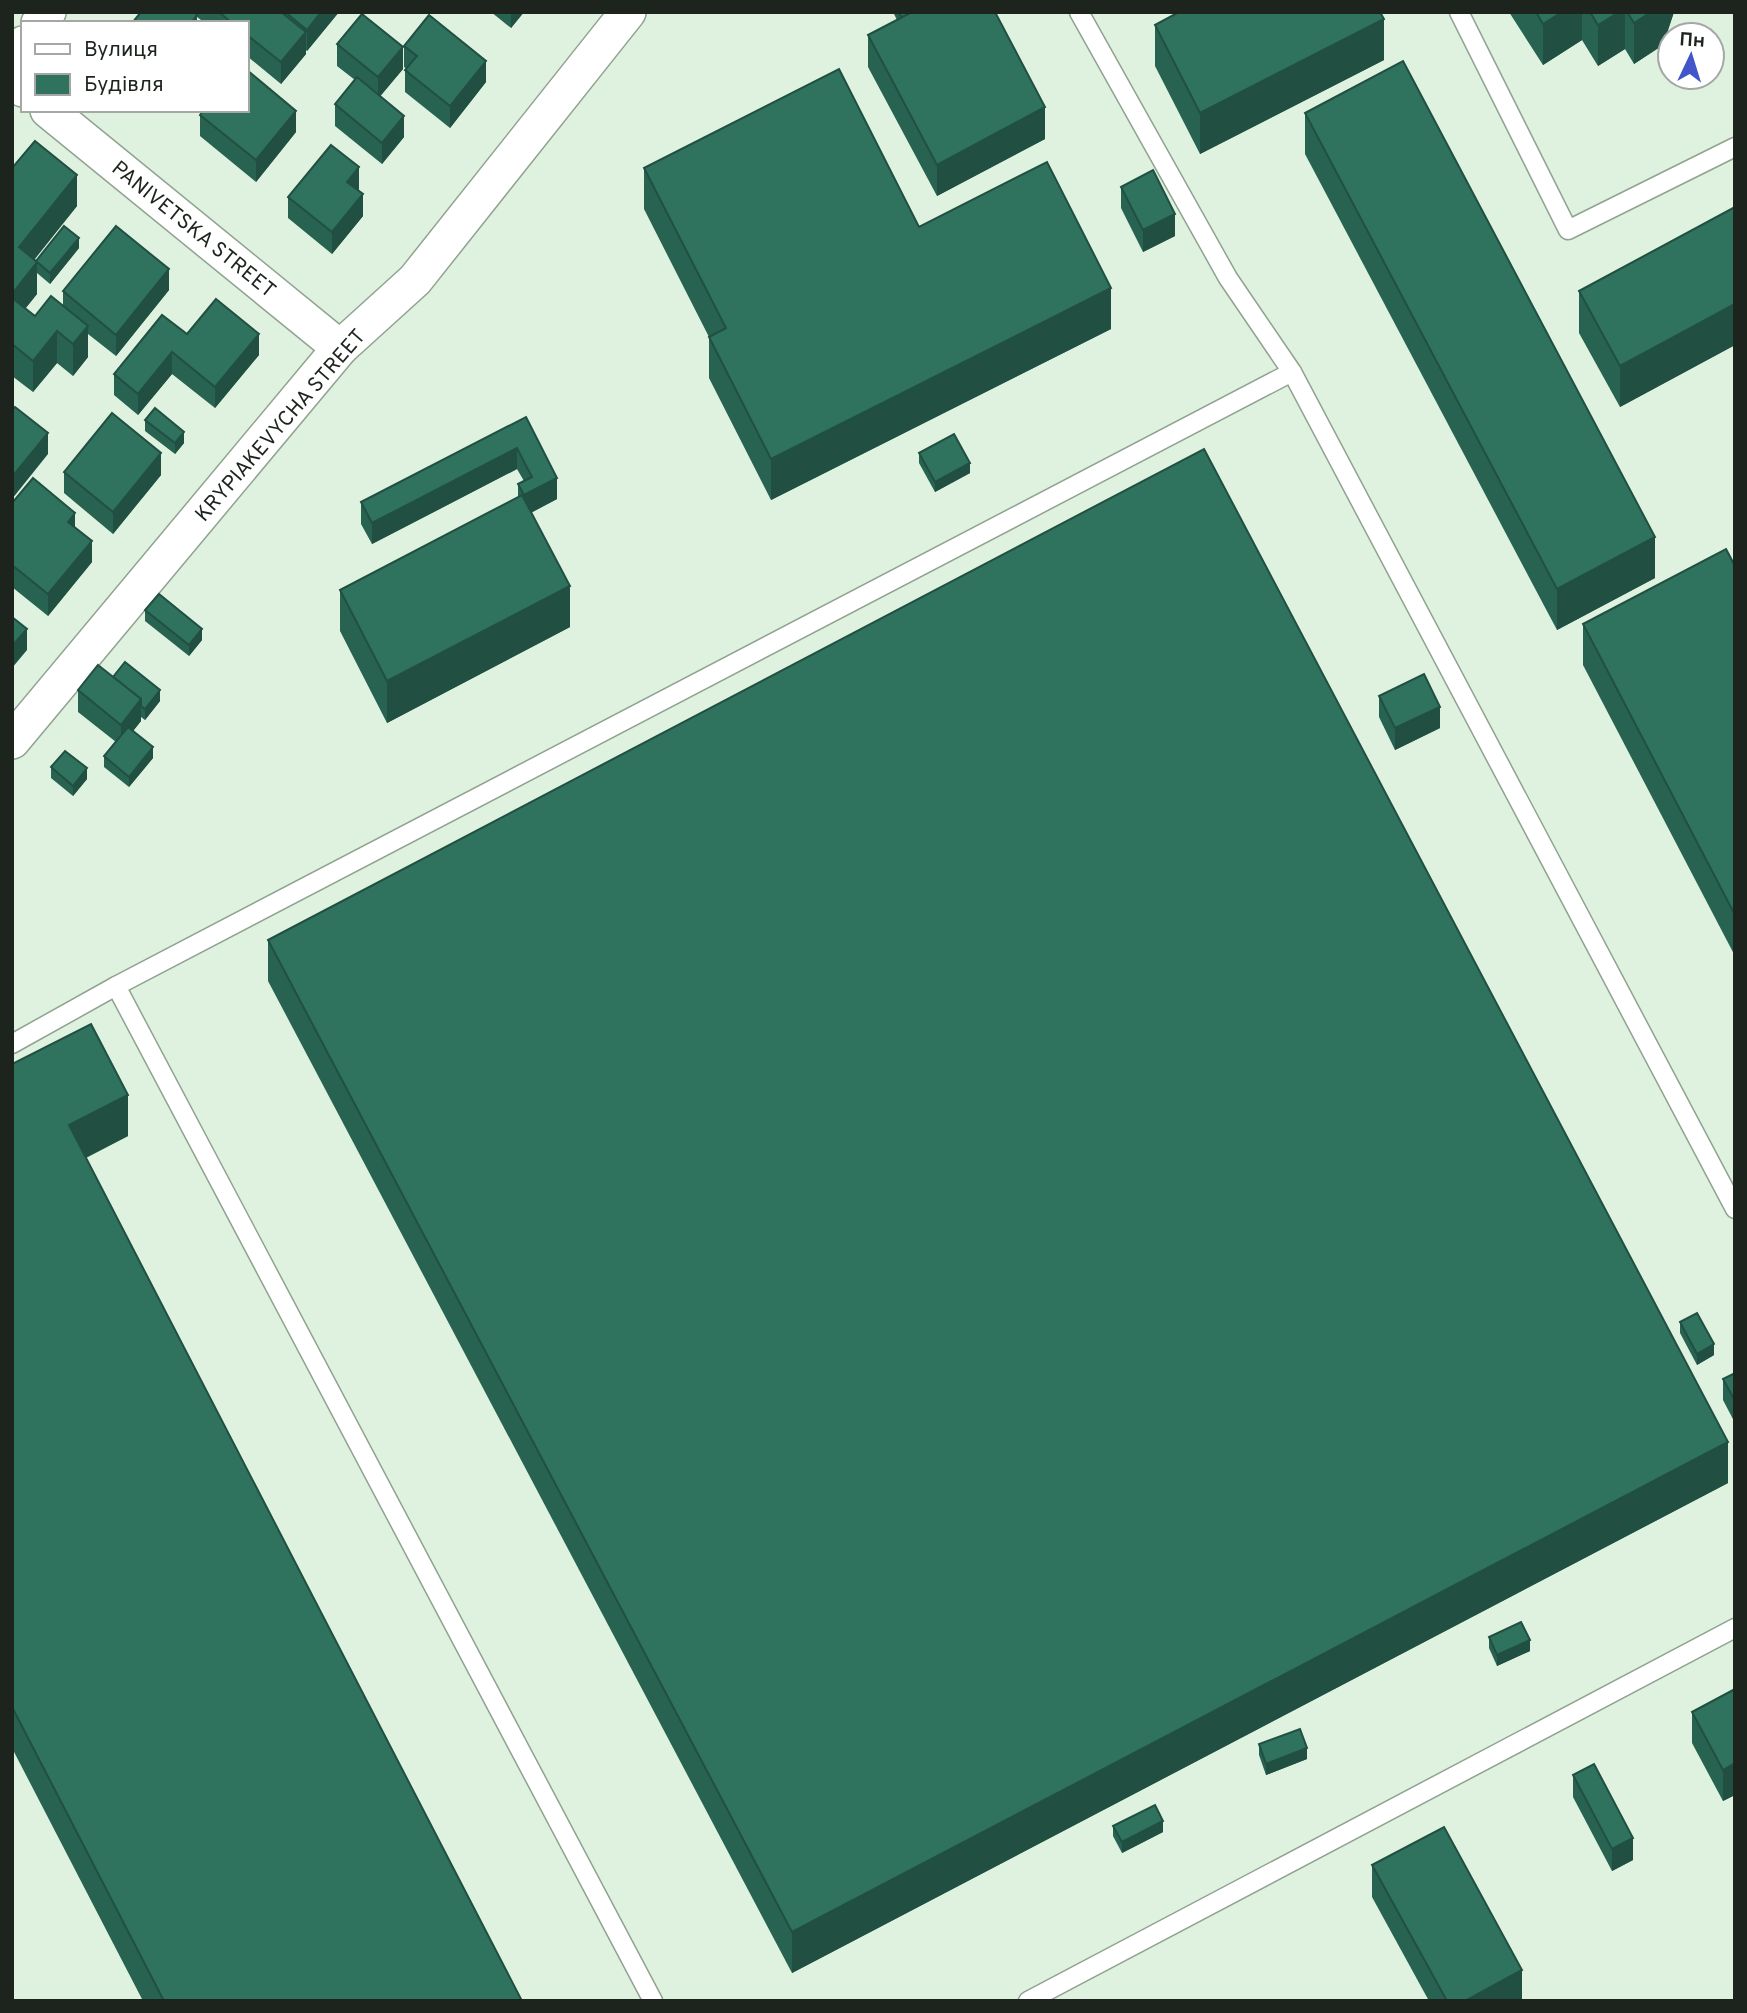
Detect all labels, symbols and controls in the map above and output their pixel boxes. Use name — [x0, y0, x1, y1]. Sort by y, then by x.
legend — [21, 21, 248, 112]
north arrow — [1656, 21, 1726, 91]
text: Пн — [1678, 28, 1706, 54]
text: Вулиця — [84, 37, 158, 64]
text: Будівля — [84, 72, 164, 99]
street label: PANIVETSKA STREET — [105, 156, 281, 305]
street label: KRYPIAKEVYCHA STREET — [190, 324, 372, 528]

